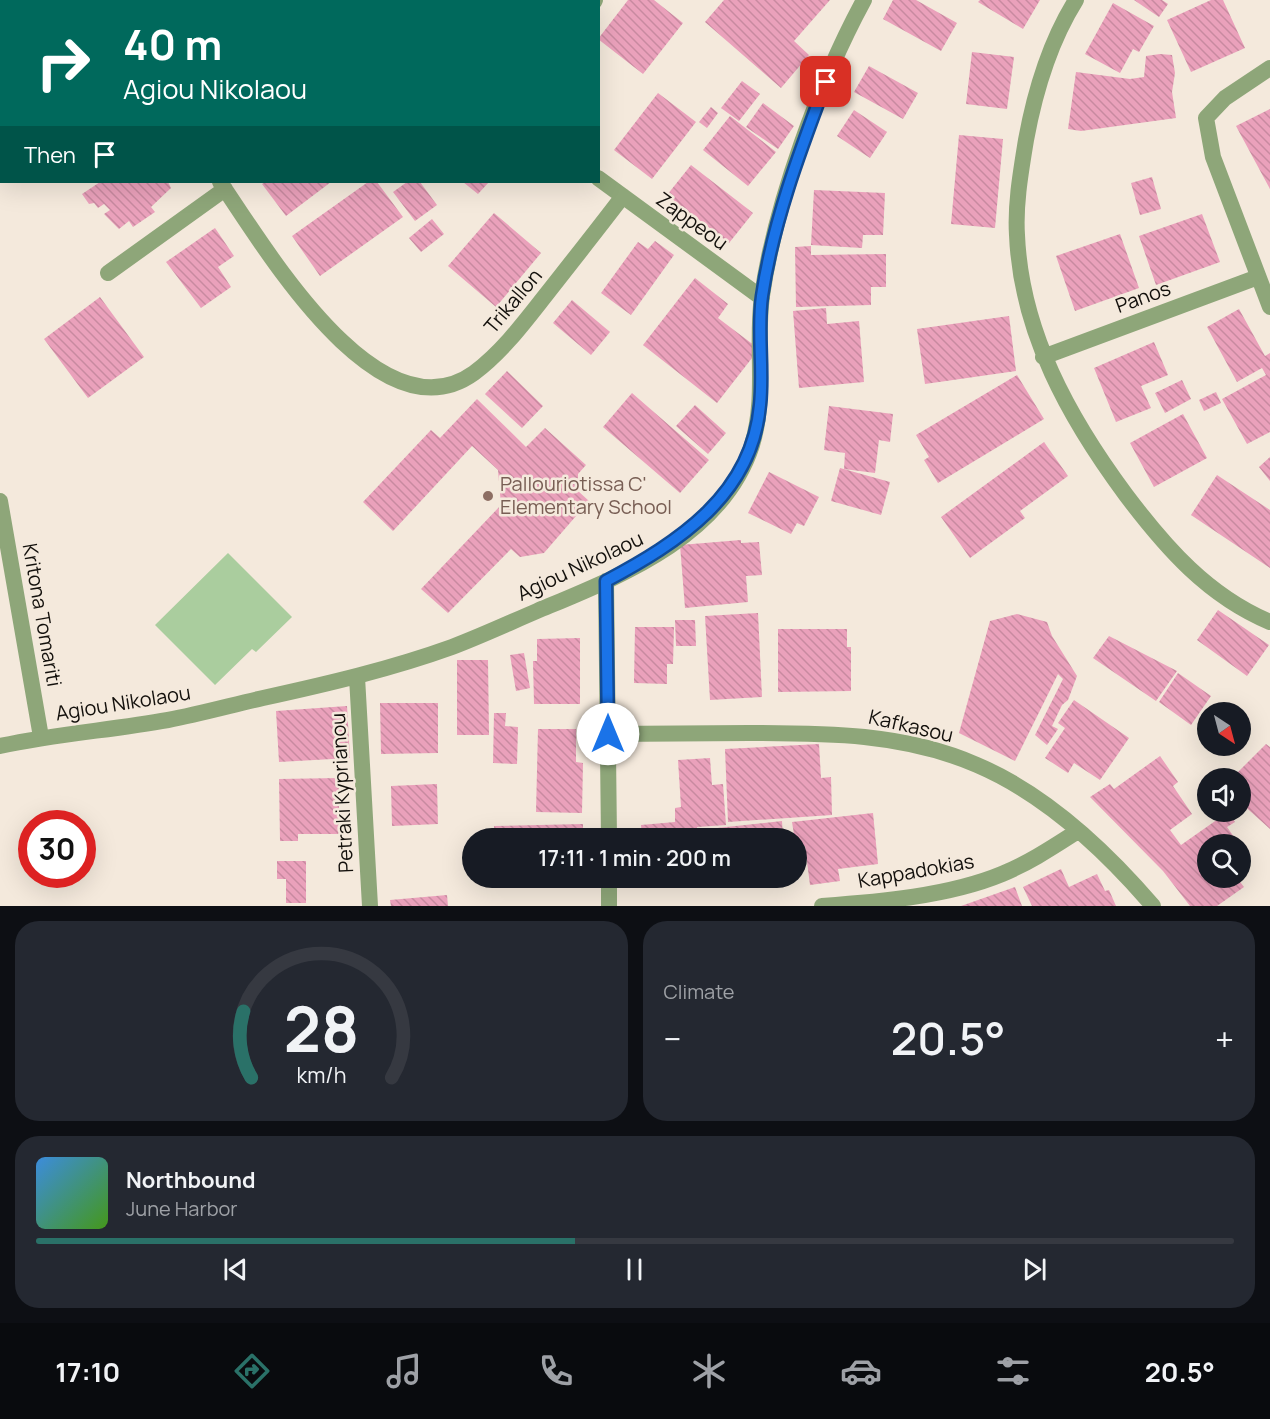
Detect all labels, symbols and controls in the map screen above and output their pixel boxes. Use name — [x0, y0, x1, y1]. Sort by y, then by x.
text: 40 m — [123, 15, 222, 73]
icon: right — [24, 24, 102, 102]
pin — [800, 56, 851, 107]
icon: arrive — [809, 65, 842, 98]
text: Agiou Nikolaou — [123, 70, 307, 107]
icon: arrive — [88, 138, 121, 171]
text: Then — [24, 140, 76, 170]
street label: Zappeou — [651, 185, 734, 256]
street label: Trikallon — [478, 263, 548, 339]
street label: Panos — [1112, 274, 1174, 319]
place label: Pallouriotissa C' Elementary School — [500, 470, 672, 520]
marker: Pallouriotissa C' Elementary School — [481, 489, 495, 503]
street label: Agiou Nikolaou — [512, 525, 647, 607]
street label: Kritona Tomariti — [17, 541, 68, 689]
street label: Agiou Nikolaou — [54, 679, 192, 727]
position arrow — [576, 702, 640, 766]
north arrow — [1197, 702, 1251, 756]
map controls — [1197, 702, 1251, 888]
street label: Kafkasou — [866, 703, 956, 748]
street label: Petraki Kyprianou — [324, 712, 359, 874]
button: sound — [1197, 768, 1251, 822]
speed limit sign: 30 — [18, 810, 96, 888]
button: search — [1197, 834, 1251, 888]
text: 17:11 · 1 min · 200 m — [538, 843, 731, 873]
street label: Kappadokias — [856, 847, 976, 894]
text: Climate — [664, 978, 735, 1005]
text: 28 — [284, 985, 359, 1071]
text: 20.5° — [891, 1007, 1006, 1069]
text: − — [664, 1016, 681, 1061]
text: + — [1215, 1016, 1234, 1061]
text: km/h — [296, 1060, 346, 1089]
text: Northbound — [126, 1165, 256, 1195]
text: June Harbor — [126, 1195, 238, 1222]
icon: previous — [219, 1253, 252, 1286]
icon: pause — [618, 1253, 651, 1286]
icon: next — [1018, 1253, 1051, 1286]
icon: directions — [231, 1350, 273, 1392]
icon: music — [383, 1350, 425, 1392]
icon: phone — [535, 1350, 577, 1392]
icon: climate — [688, 1350, 730, 1392]
icon: car — [840, 1350, 882, 1392]
icon: filters — [992, 1350, 1034, 1392]
text: 17:10 — [55, 1353, 120, 1390]
text: 20.5° — [1145, 1353, 1215, 1390]

